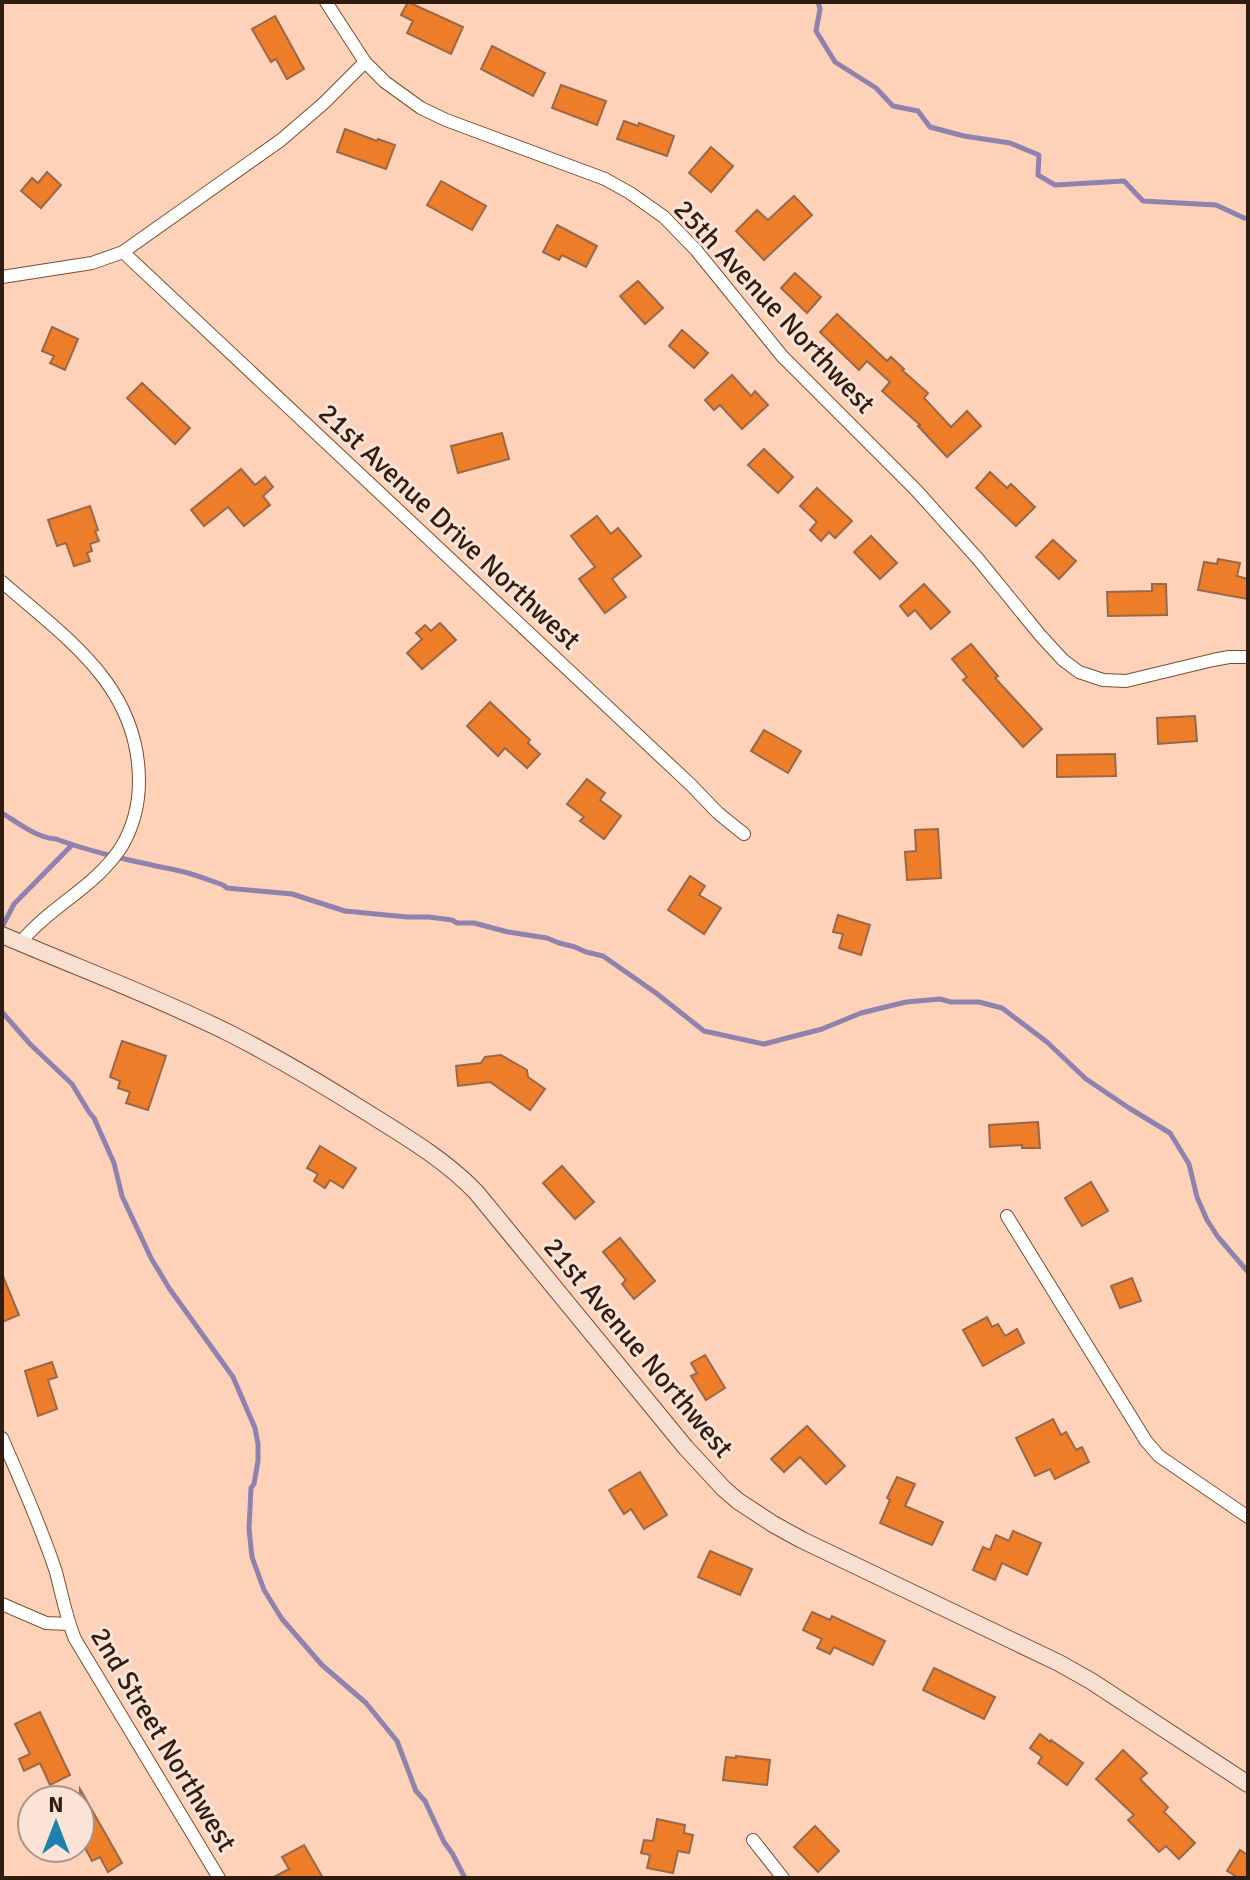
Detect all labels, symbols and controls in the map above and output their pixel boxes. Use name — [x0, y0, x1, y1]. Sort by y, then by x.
street label: 25th Avenue Northwest — [666, 193, 882, 421]
street label: 21st Avenue Drive Northwest — [311, 396, 588, 657]
street label: 21st Avenue Northwest — [536, 1231, 740, 1465]
street label: 2nd Street Northwest — [83, 1621, 244, 1858]
north arrow — [16, 1784, 96, 1864]
text: N — [48, 1791, 64, 1818]

